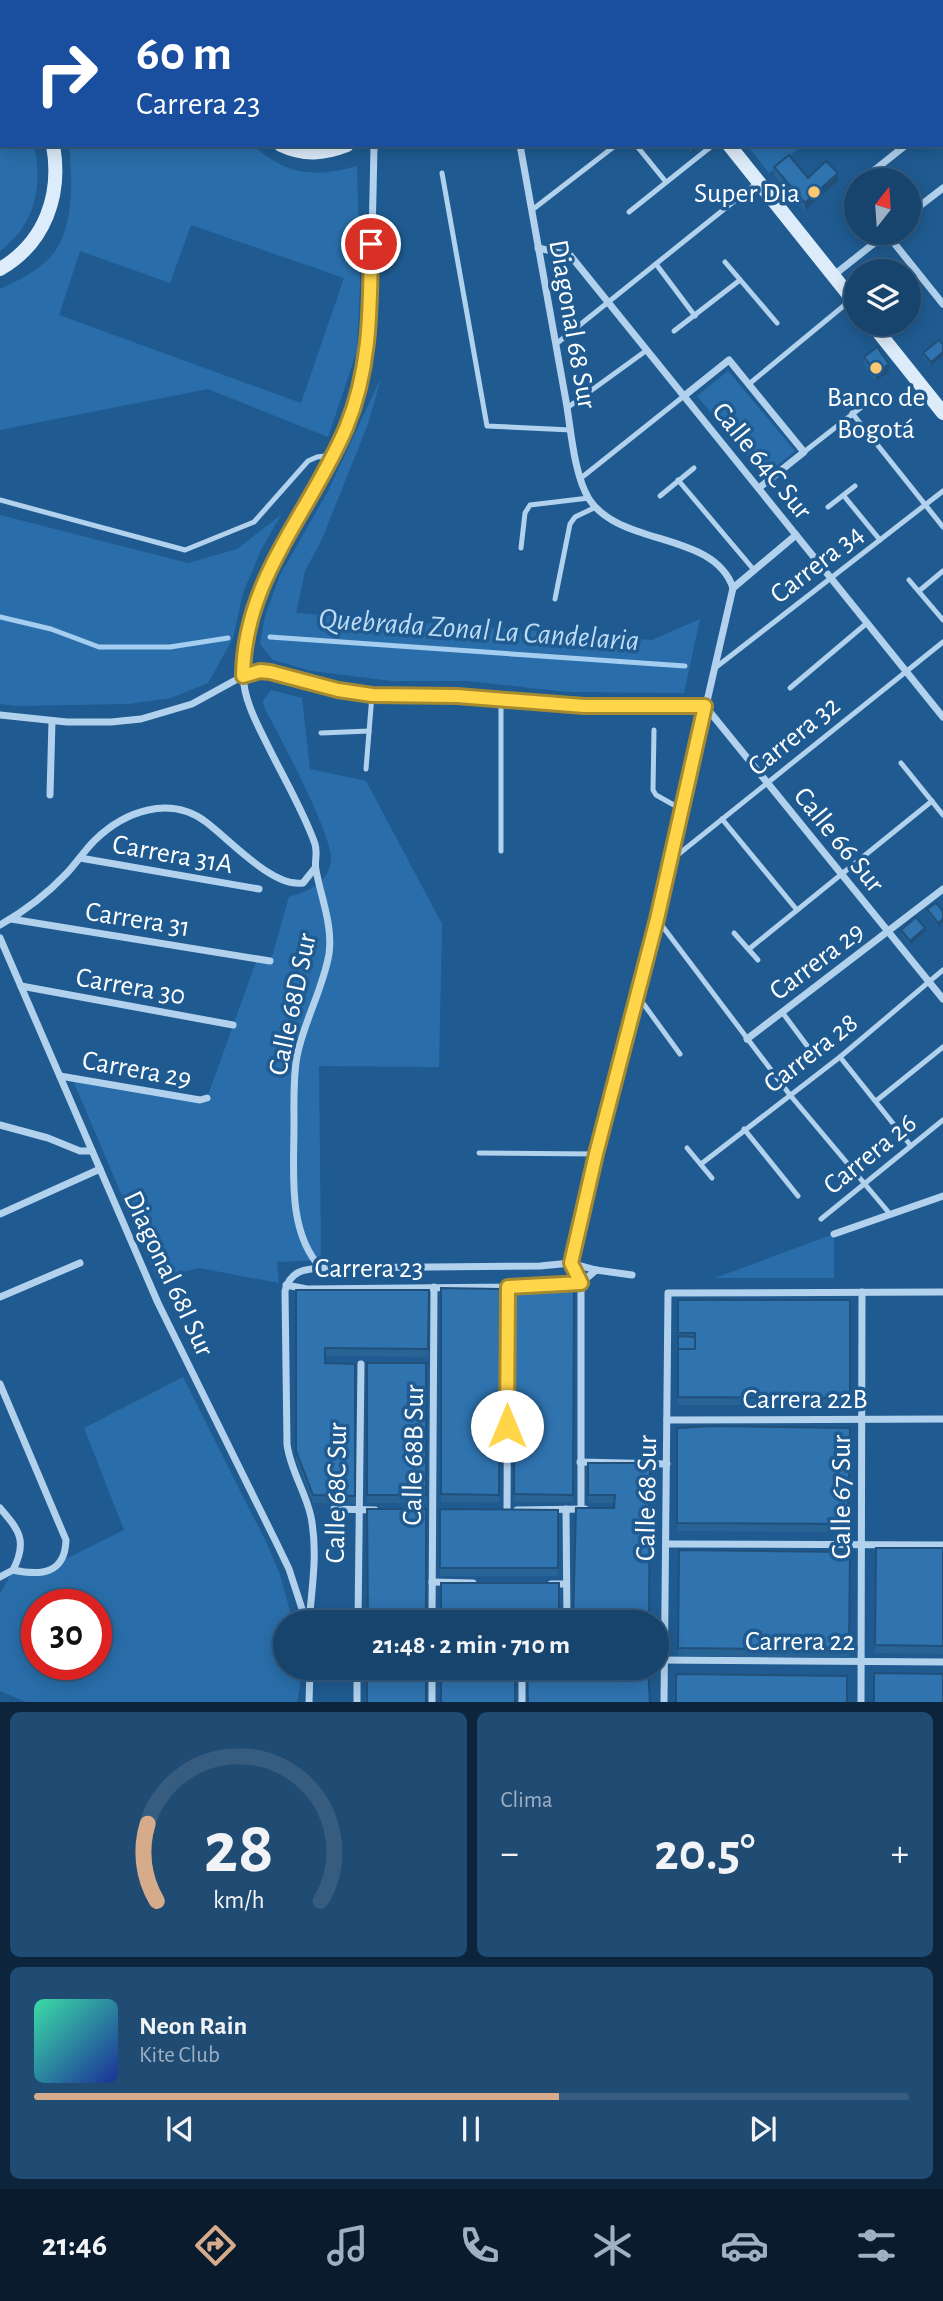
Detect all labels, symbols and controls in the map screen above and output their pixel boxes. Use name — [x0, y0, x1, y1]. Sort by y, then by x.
icon: right — [21, 28, 112, 119]
text: 60 m — [136, 30, 232, 79]
text: Carrera 23 — [136, 88, 260, 120]
north arrow — [844, 168, 920, 245]
map controls — [844, 168, 921, 336]
place label: Super Dia — [694, 180, 800, 208]
marker: Super Dia — [806, 184, 822, 200]
pin — [341, 214, 401, 274]
icon: arrive — [352, 225, 390, 263]
street label: Diagonal 68 Sur — [543, 238, 601, 411]
button: layers — [844, 259, 921, 336]
marker: Banco de Bogotá — [868, 360, 884, 376]
place label: Banco de Bogotá — [827, 384, 925, 444]
street label: Calle 64C Sur — [706, 398, 817, 525]
street label: Carrera 34 — [765, 520, 869, 609]
water label: Quebrada Zonal La Candelaria — [317, 604, 640, 656]
street label: Carrera 32 — [743, 691, 845, 782]
street label: Calle 66 Sur — [788, 782, 889, 898]
street label: Carrera 31A — [110, 831, 235, 879]
street label: Carrera 31 — [83, 898, 192, 942]
street label: Carrera 29 — [765, 917, 870, 1006]
street label: Calle 68D Sur — [264, 931, 322, 1078]
street label: Carrera 30 — [74, 964, 188, 1010]
street label: Carrera 28 — [759, 1009, 863, 1099]
street label: Carrera 29 — [80, 1047, 193, 1093]
street label: Carrera 26 — [819, 1109, 922, 1200]
street label: Diagonal 68I Sur — [118, 1187, 219, 1361]
street label: Carrera 23 — [315, 1255, 423, 1283]
street label: Calle 68B Sur — [399, 1384, 429, 1526]
street label: Carrera 22B — [742, 1386, 868, 1414]
position arrow — [470, 1389, 544, 1463]
street label: Calle 68C Sur — [322, 1422, 352, 1564]
street label: Calle 68 Sur — [632, 1435, 662, 1561]
street label: Calle 67 Sur — [828, 1435, 856, 1559]
speed limit sign: 30 — [21, 1589, 112, 1680]
street label: Carrera 22 — [745, 1628, 855, 1656]
text: 21:48 · 2 min · 710 m — [372, 1632, 570, 1658]
text: Clima — [501, 1789, 553, 1812]
text: 28 — [203, 1813, 273, 1886]
text: 20.5° — [654, 1827, 755, 1879]
text: − — [501, 1835, 519, 1873]
text: + — [891, 1835, 909, 1873]
text: km/h — [212, 1887, 264, 1912]
text: Neon Rain — [139, 2013, 247, 2039]
text: Kite Club — [139, 2044, 220, 2067]
icon: previous — [161, 2110, 199, 2148]
icon: pause — [452, 2110, 490, 2148]
icon: next — [744, 2110, 782, 2148]
icon: directions — [191, 2221, 240, 2270]
icon: music — [323, 2221, 372, 2270]
icon: phone — [455, 2221, 504, 2270]
icon: climate — [588, 2221, 637, 2270]
icon: car — [720, 2221, 769, 2270]
icon: filters — [852, 2221, 901, 2270]
text: 21:46 — [42, 2229, 107, 2261]

